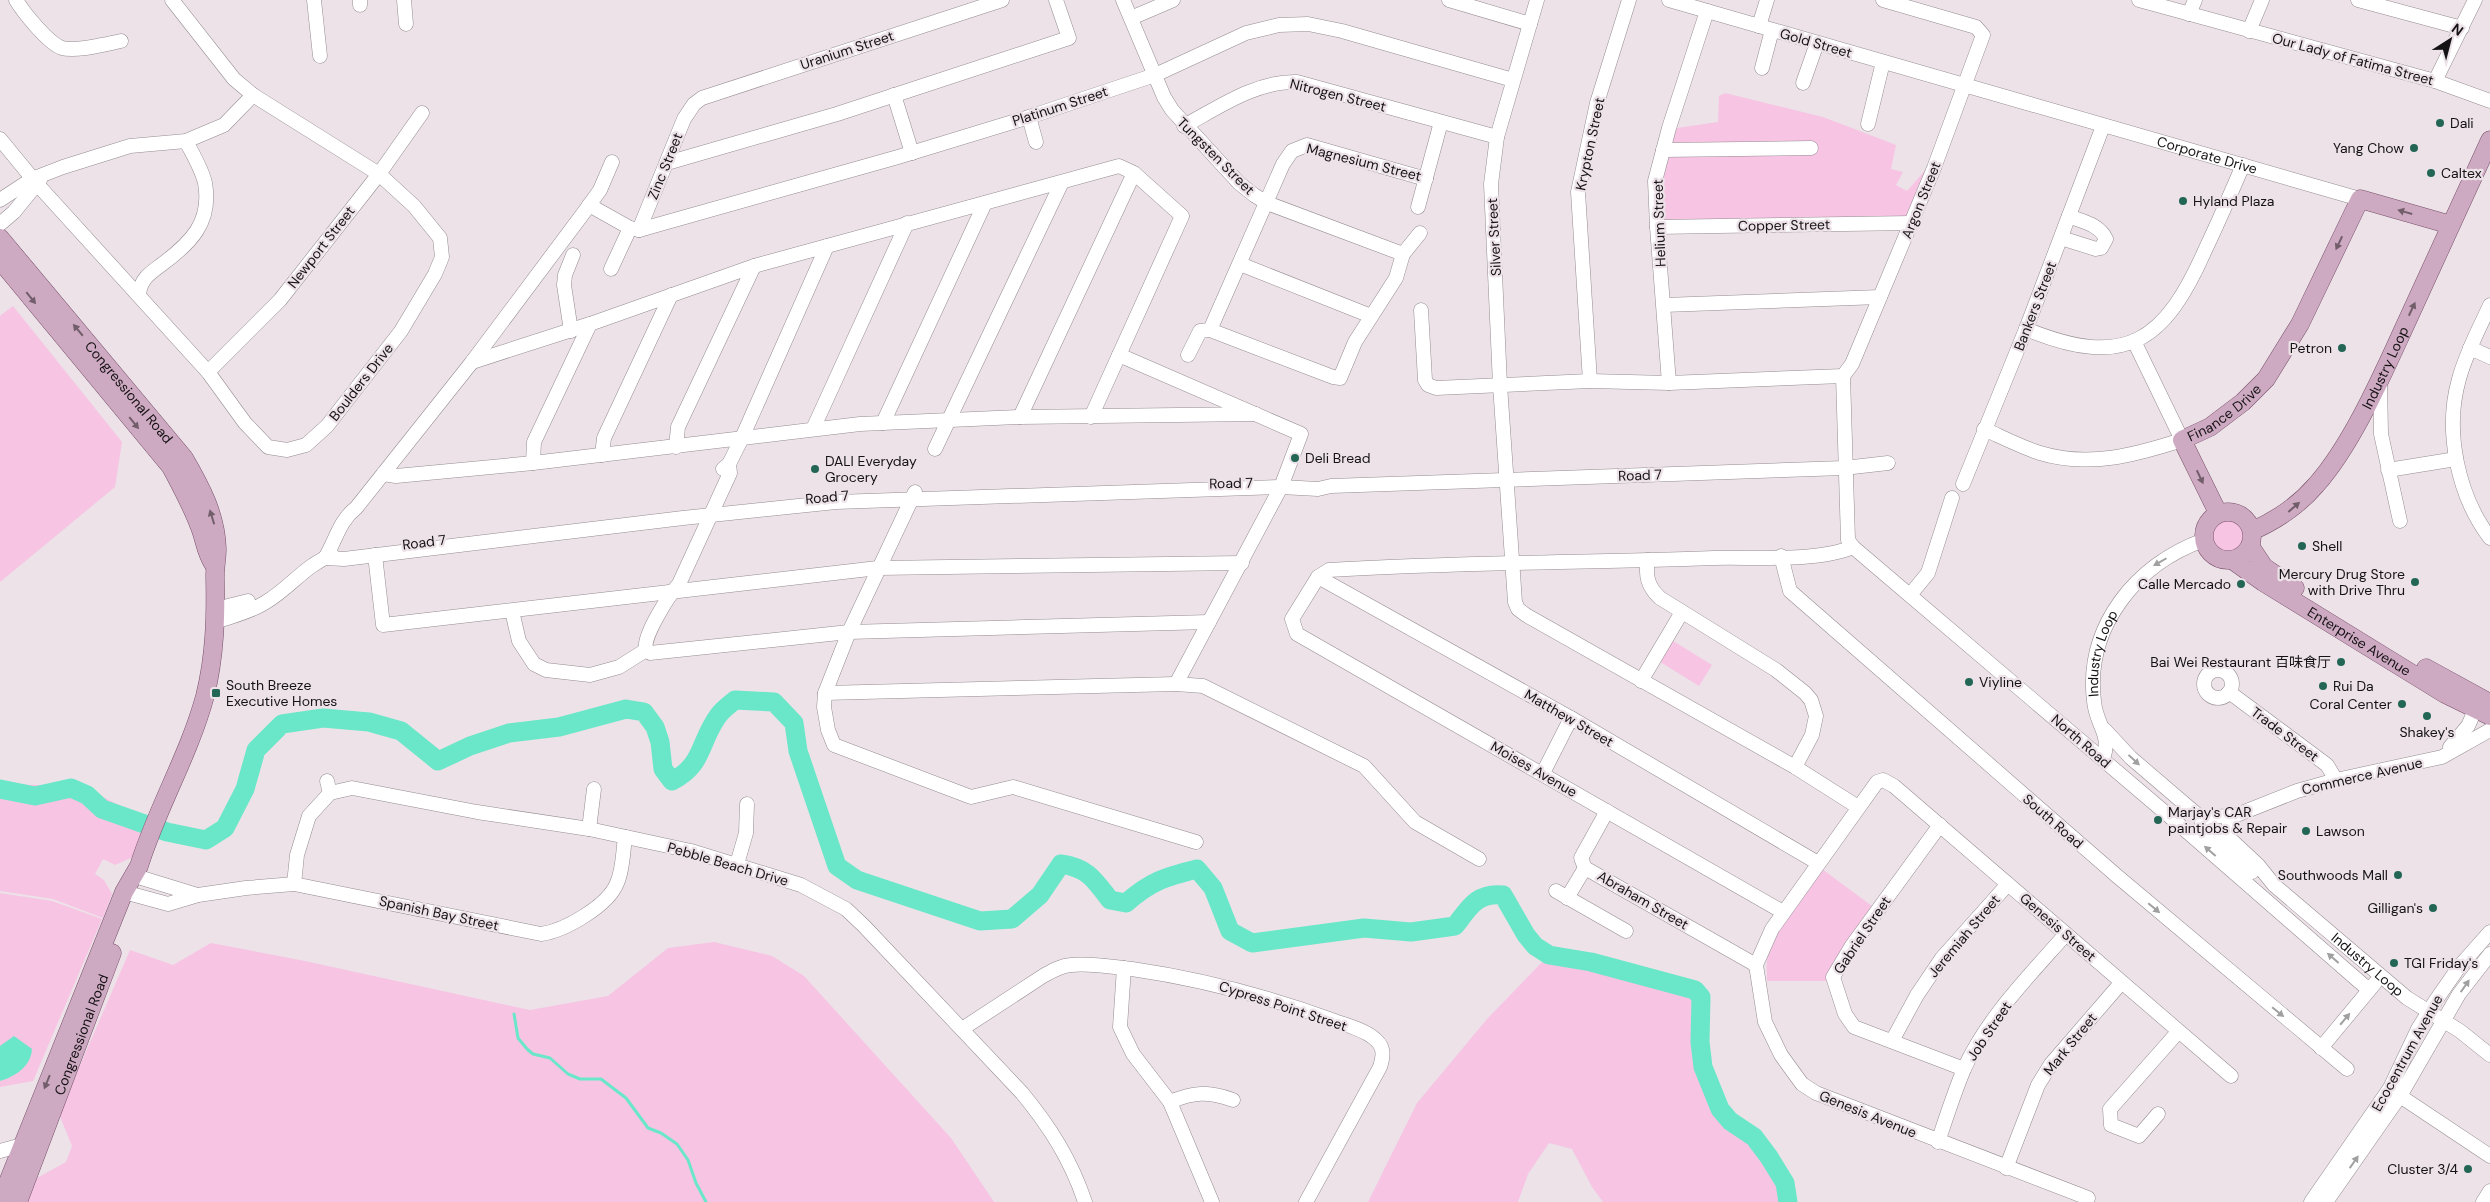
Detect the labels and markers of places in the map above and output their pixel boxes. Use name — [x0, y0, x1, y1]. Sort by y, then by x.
place label: Dali — [2450, 114, 2474, 132]
marker: Dali — [2434, 117, 2446, 129]
place label: Yang Chow — [2333, 139, 2404, 157]
marker: Yang Chow — [2408, 142, 2420, 154]
place label: Caltex — [2441, 164, 2482, 182]
marker: Caltex — [2425, 167, 2437, 179]
place label: Hyland Plaza — [2193, 192, 2274, 210]
marker: Hyland Plaza — [2177, 195, 2189, 207]
place label: Petron — [2290, 339, 2332, 357]
marker: Petron — [2336, 342, 2348, 354]
place label: Deli Bread — [1305, 449, 1371, 467]
place label: DALI Everyday Grocery — [825, 452, 917, 486]
marker: Deli Bread — [1289, 452, 1301, 464]
marker: DALI Everyday Grocery — [809, 463, 821, 475]
place label: Shell — [2312, 537, 2342, 555]
marker: Shell — [2296, 540, 2308, 552]
place label: Mercury Drug Store with Drive Thru — [2279, 565, 2405, 599]
place label: Calle Mercado — [2138, 575, 2231, 593]
marker: Mercury Drug Store with Drive Thru — [2409, 576, 2421, 588]
marker: Calle Mercado — [2235, 578, 2247, 590]
place label: Bai Wei Restaurant 百味食厅 — [2150, 653, 2331, 671]
marker: Bai Wei Restaurant 百味食厅 — [2335, 656, 2347, 668]
place label: Viyline — [1979, 673, 2022, 691]
place label: South Breeze Executive Homes — [226, 676, 337, 710]
marker: Viyline — [1963, 676, 1975, 688]
place label: Rui Da — [2333, 677, 2374, 695]
marker: Rui Da — [2317, 680, 2329, 692]
marker: South Breeze Executive Homes — [210, 687, 222, 699]
place label: Coral Center — [2310, 695, 2392, 713]
marker: Coral Center — [2396, 698, 2408, 710]
marker: Shakey's — [2421, 710, 2433, 722]
place label: Shakey's — [2399, 723, 2455, 741]
place label: Marjay's CAR paintjobs & Repair — [2168, 803, 2287, 837]
marker: Marjay's CAR paintjobs & Repair — [2152, 814, 2164, 826]
place label: Lawson — [2316, 822, 2365, 840]
marker: Lawson — [2300, 825, 2312, 837]
place label: Southwoods Mall — [2278, 866, 2388, 884]
marker: Southwoods Mall — [2392, 869, 2404, 881]
place label: Gilligan's — [2367, 899, 2423, 917]
marker: Gilligan's — [2427, 902, 2439, 914]
place label: TGI Friday's — [2404, 954, 2478, 972]
marker: TGI Friday's — [2388, 957, 2400, 969]
place label: Cluster 3/4 — [2387, 1160, 2459, 1178]
marker: Cluster 3/4 — [2462, 1163, 2474, 1175]

